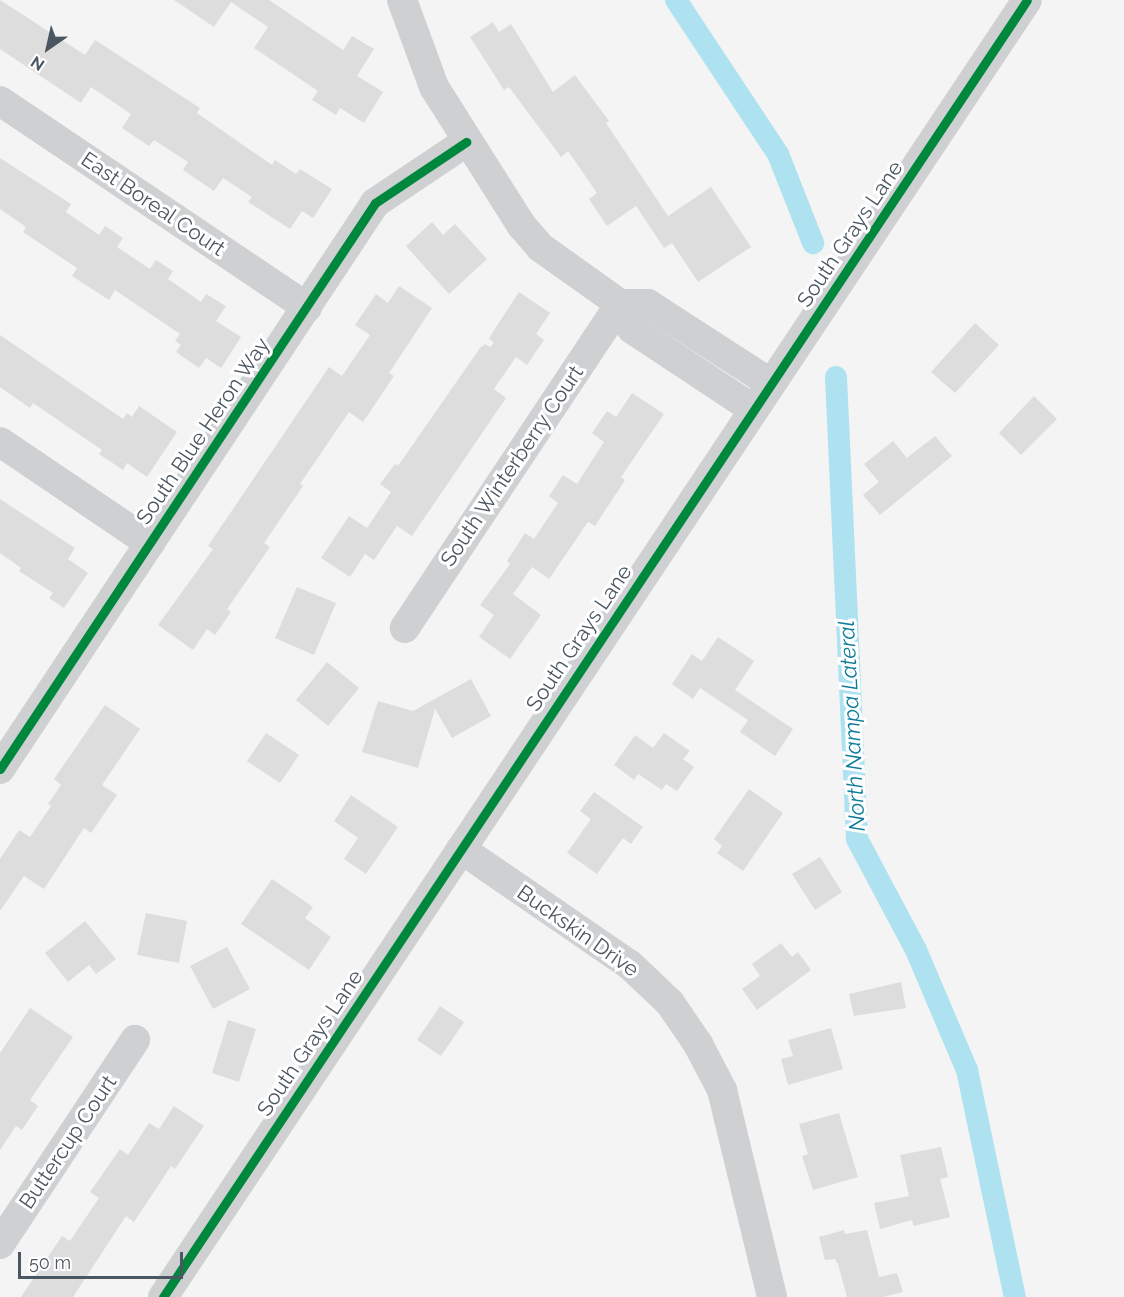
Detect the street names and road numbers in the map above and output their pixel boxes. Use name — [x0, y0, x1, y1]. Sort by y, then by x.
street label: East Boreal Court — [76, 146, 230, 262]
street label: South Grays Lane — [792, 156, 908, 312]
street label: South Blue Heron Way — [131, 333, 275, 529]
street label: South Winterberry Court — [435, 360, 589, 572]
street label: South Grays Lane — [521, 560, 637, 716]
street label: Buckskin Drive — [512, 880, 644, 982]
street label: South Grays Lane — [252, 965, 368, 1121]
street label: Buttercup Court — [14, 1070, 122, 1214]

